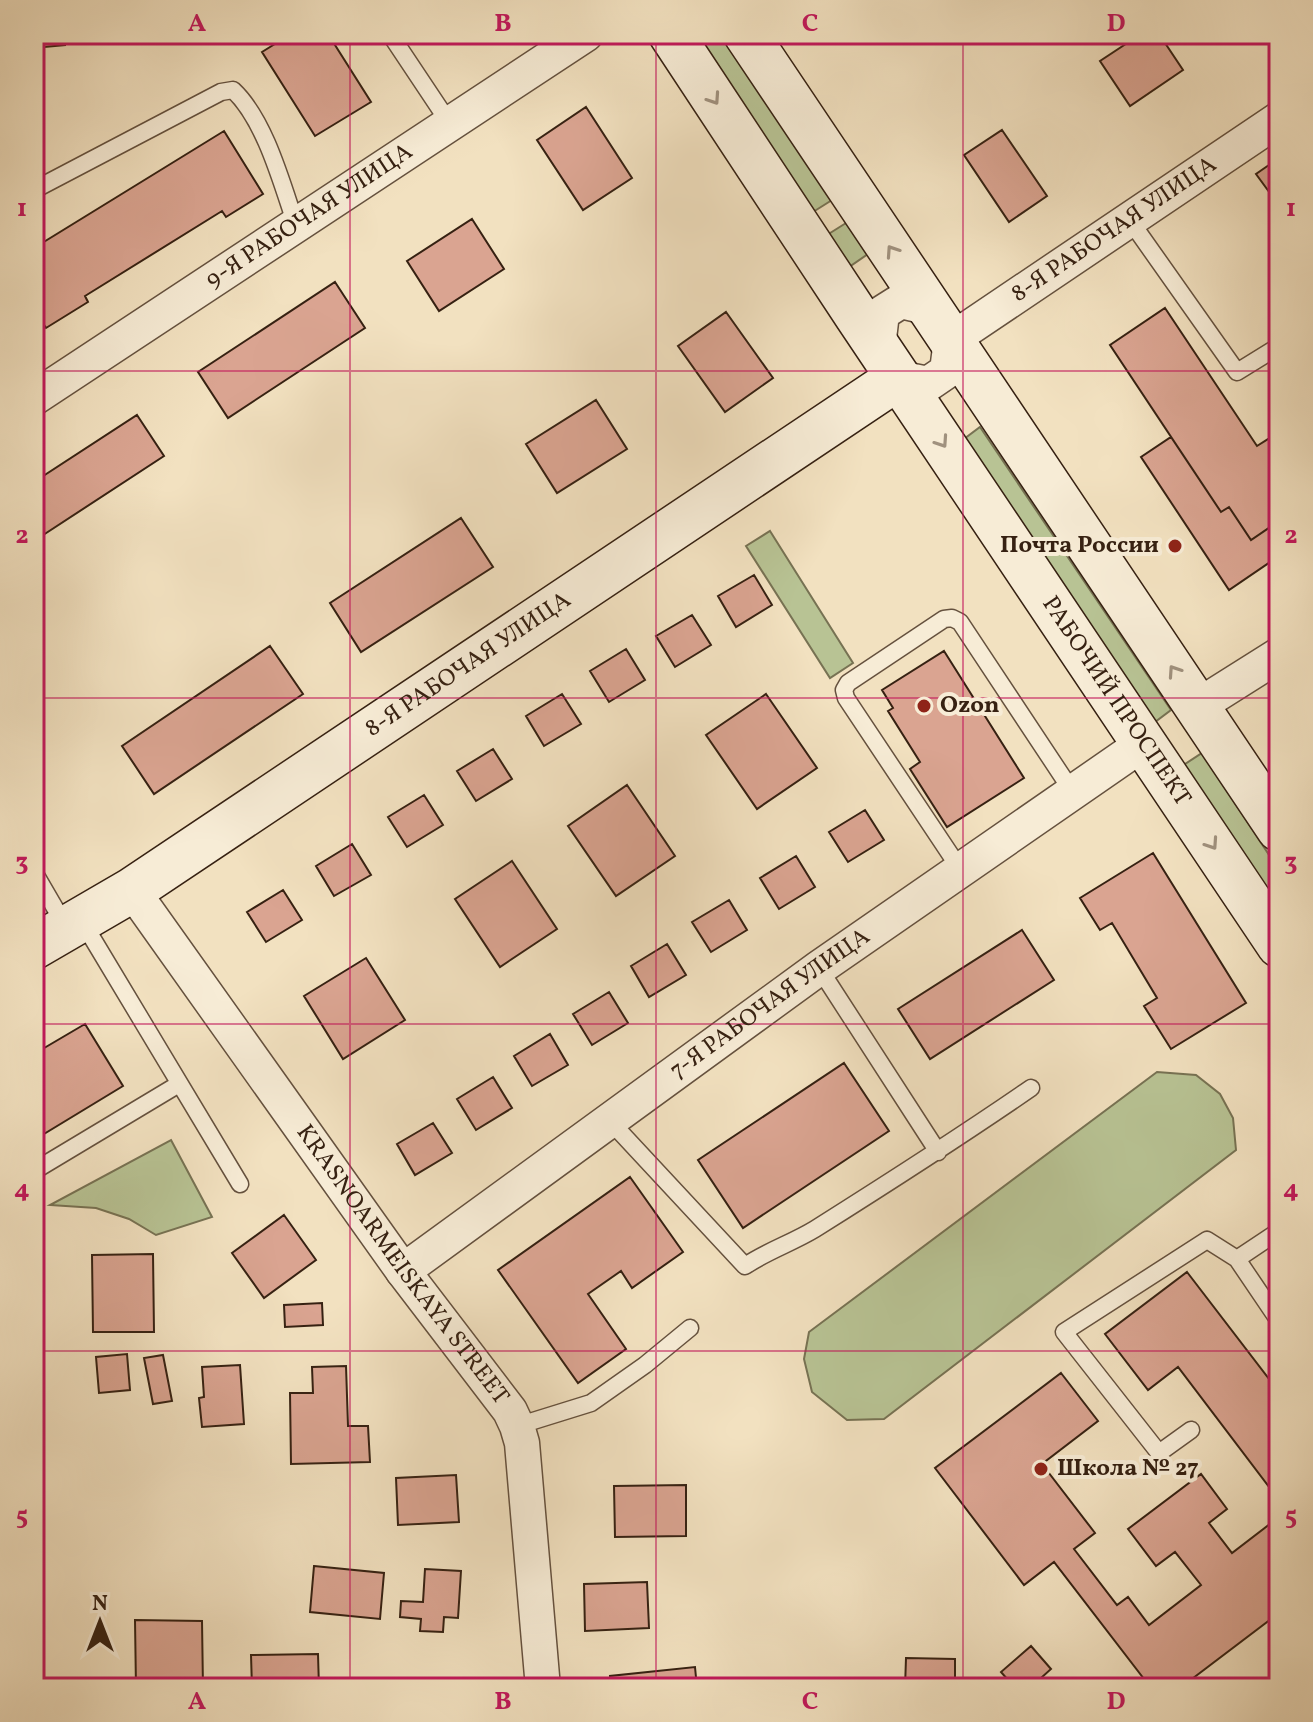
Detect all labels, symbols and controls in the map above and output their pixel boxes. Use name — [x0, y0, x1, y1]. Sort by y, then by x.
text: A — [188, 6, 207, 42]
text: B — [494, 6, 512, 42]
text: C — [802, 6, 818, 42]
text: D — [1106, 6, 1126, 42]
one-way arrow — [704, 90, 719, 105]
street label: 9-Я РАБОЧАЯ УЛИЦА — [199, 135, 420, 297]
street label: 8-Я РАБОЧАЯ УЛИЦА — [1005, 148, 1224, 311]
text: 1 — [17, 191, 27, 227]
text: 1 — [1286, 191, 1296, 227]
one-way arrow — [887, 246, 902, 260]
one-way arrow — [932, 434, 947, 448]
text: 2 — [15, 518, 29, 554]
text: 2 — [1284, 518, 1298, 554]
place label: Почта России — [1000, 529, 1159, 563]
marker: Почта России — [1166, 537, 1184, 555]
street label: 8-Я РАБОЧАЯ УЛИЦА — [359, 584, 578, 746]
street label: РАБОЧИЙ ПРОСПЕКТ — [1033, 590, 1198, 813]
one-way arrow — [1169, 665, 1184, 680]
place label: Ozon — [940, 689, 1000, 723]
marker: Ozon — [915, 697, 933, 715]
one-way arrow — [1202, 836, 1217, 850]
text: 3 — [15, 845, 29, 881]
text: 3 — [1284, 845, 1298, 881]
street label: 7-Я РАБОЧАЯ УЛИЦА — [663, 920, 877, 1088]
street label: KRASNOARMEISKAYA STREET — [287, 1118, 517, 1412]
text: 4 — [14, 1172, 30, 1208]
text: 4 — [1283, 1172, 1299, 1208]
place label: Школа № 27 — [1057, 1452, 1199, 1486]
marker: Школа № 27 — [1032, 1460, 1050, 1478]
text: 5 — [16, 1499, 28, 1535]
text: 5 — [1285, 1499, 1297, 1535]
north arrow — [60, 1582, 140, 1662]
text: N — [92, 1589, 108, 1620]
text: A — [188, 1684, 207, 1720]
text: B — [494, 1684, 512, 1720]
text: C — [802, 1684, 818, 1720]
text: D — [1106, 1684, 1126, 1720]

